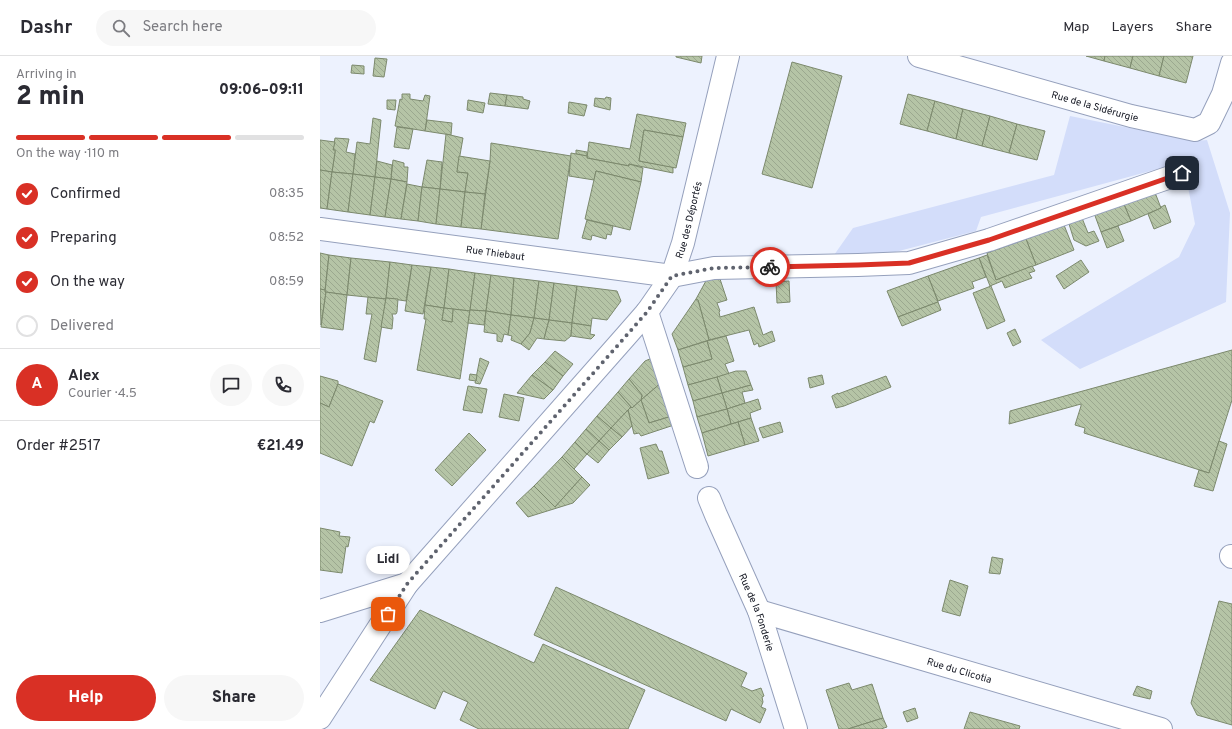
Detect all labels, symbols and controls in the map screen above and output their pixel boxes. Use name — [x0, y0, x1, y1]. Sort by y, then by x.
search box — [96, 10, 376, 46]
text: Dashr — [20, 16, 72, 40]
icon: search — [110, 17, 132, 39]
text: Search here — [142, 18, 223, 37]
text: Map — [1063, 19, 1089, 36]
text: Layers — [1111, 19, 1153, 36]
text: Share — [1175, 19, 1212, 36]
text: Arriving in — [16, 67, 77, 83]
text: 2 min — [16, 81, 85, 114]
text: 09:06–09:11 — [219, 81, 304, 100]
street label: Rue de la Sidérurgie — [1050, 89, 1139, 125]
text: On the way · 110 m — [16, 146, 119, 162]
pin — [1165, 156, 1199, 190]
icon: home — [1171, 162, 1193, 184]
street label: Rue des Déportés — [673, 180, 706, 260]
icon: check — [16, 183, 38, 205]
text: Confirmed — [50, 185, 121, 204]
text: 08:35 — [269, 186, 304, 202]
icon: check — [16, 227, 38, 249]
text: Preparing — [50, 229, 117, 248]
text: 08:52 — [269, 230, 304, 246]
street label: Rue Thiebaut — [465, 244, 526, 264]
courier — [750, 247, 790, 287]
icon: bike — [759, 256, 781, 278]
icon: check — [16, 271, 38, 293]
text: On the way — [50, 273, 125, 292]
text: 08:59 — [269, 274, 304, 290]
text: Delivered — [50, 317, 114, 336]
button: chat — [210, 364, 252, 406]
button: phone — [262, 364, 304, 406]
text: Alex — [68, 367, 100, 386]
text: A — [32, 375, 42, 394]
text: Courier · 4.5 — [68, 386, 137, 402]
text: Order #2517 — [16, 437, 101, 456]
text: €21.49 — [257, 437, 304, 456]
callout: Lidl — [366, 546, 410, 574]
text: Lidl — [377, 552, 399, 568]
street label: Rue de la Fonderie — [735, 572, 776, 653]
pin — [371, 597, 405, 631]
icon: bag — [377, 603, 399, 625]
street label: Rue du Clicotia — [925, 656, 993, 687]
button: Help — [16, 675, 156, 721]
button: Share — [164, 675, 304, 721]

